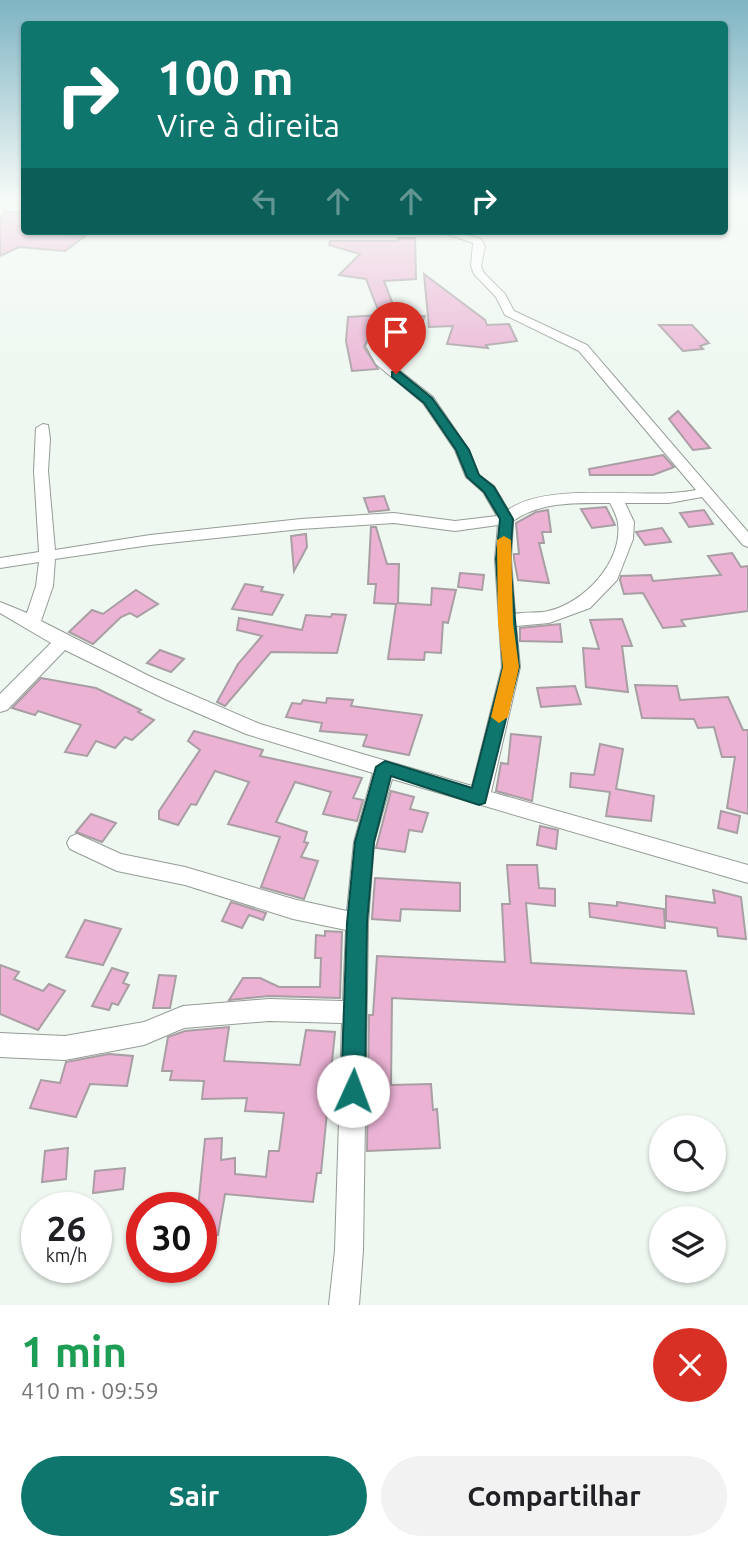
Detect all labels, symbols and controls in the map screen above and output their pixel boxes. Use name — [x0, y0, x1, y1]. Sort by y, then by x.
icon: right — [42, 49, 133, 140]
text: 100 m — [157, 49, 294, 104]
text: Vire à direita — [157, 107, 340, 143]
icon: left — [246, 182, 284, 220]
icon: ahead — [319, 182, 357, 220]
icon: ahead — [392, 182, 430, 220]
icon: right — [465, 182, 503, 220]
pin — [366, 302, 426, 374]
icon: arrive — [377, 313, 415, 351]
position arrow — [316, 1054, 390, 1128]
map controls — [649, 1115, 726, 1283]
button: search — [649, 1115, 726, 1192]
speed limit sign: 30 — [126, 1192, 217, 1283]
button: layers — [649, 1206, 726, 1283]
text: 26 — [47, 1208, 86, 1248]
text: km/h — [46, 1245, 87, 1265]
text: 1 min — [21, 1328, 127, 1375]
button: close — [653, 1328, 727, 1402]
text: 410 m · 09:59 — [21, 1378, 159, 1403]
button: Sair — [21, 1456, 367, 1536]
button: Compartilhar — [381, 1456, 727, 1536]

